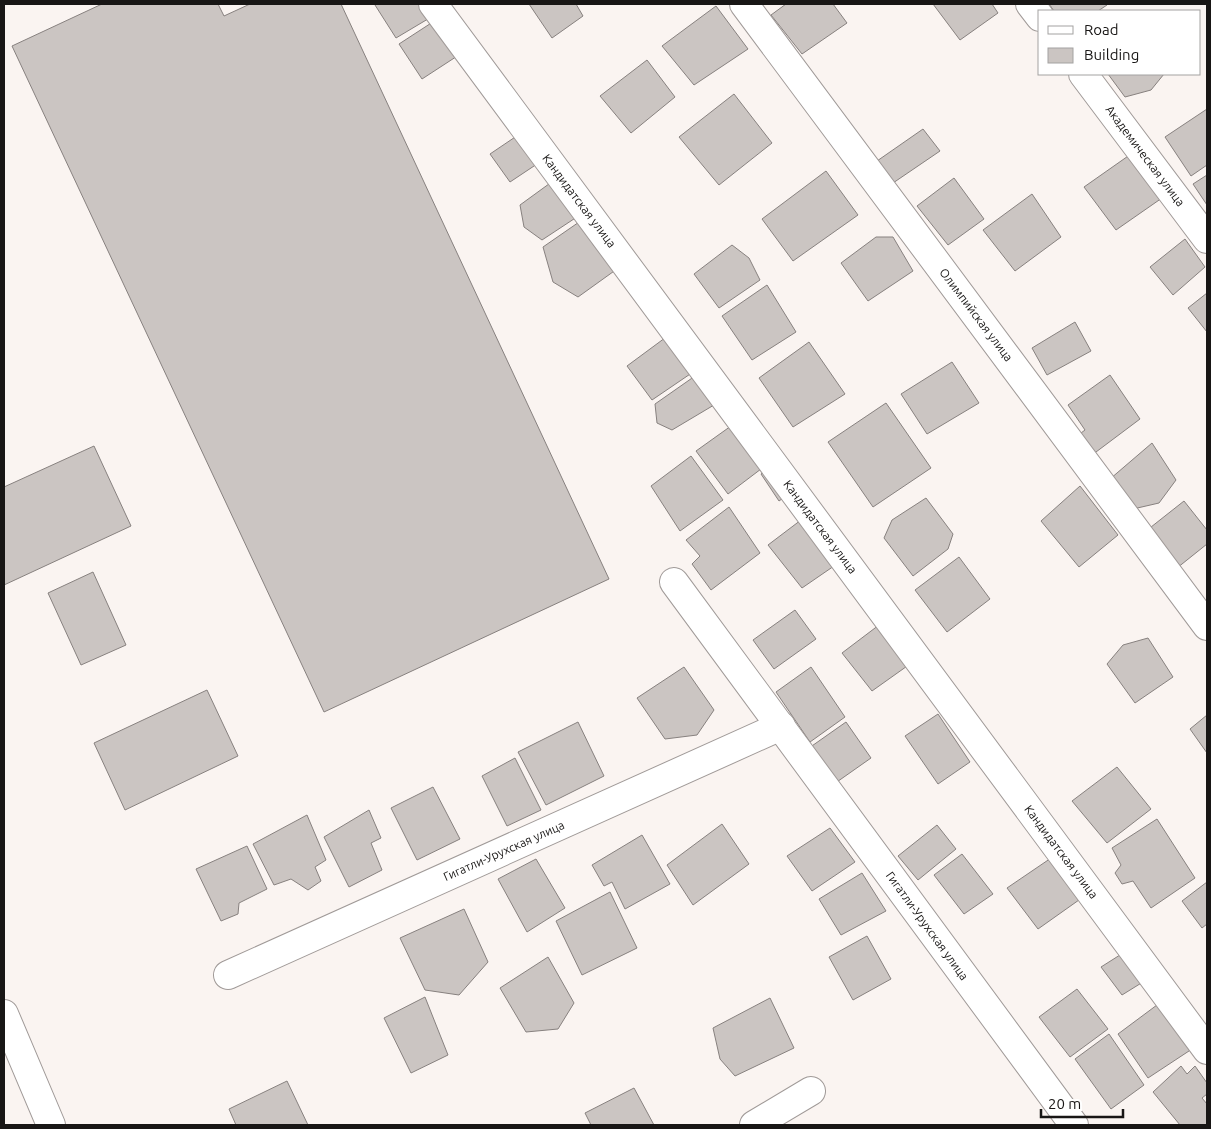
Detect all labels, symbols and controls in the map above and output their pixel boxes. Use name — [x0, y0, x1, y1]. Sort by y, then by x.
legend — [1038, 10, 1201, 75]
text: Road — [1084, 21, 1119, 38]
text: Building — [1084, 46, 1139, 63]
street label: Академическая улица — [1103, 103, 1187, 209]
street label: Кандидатская улица — [540, 152, 619, 250]
street label: Олимпийская улица — [937, 266, 1016, 364]
street label: Кандидатская улица — [781, 478, 860, 576]
street label: Кандидатская улица — [1022, 803, 1101, 901]
street label: Гигатли-Урухская улица — [441, 818, 566, 883]
street label: Гигатли-Урухская улица — [884, 869, 971, 982]
scale bar — [1041, 1086, 1124, 1118]
text: 20 m — [1048, 1095, 1081, 1112]

